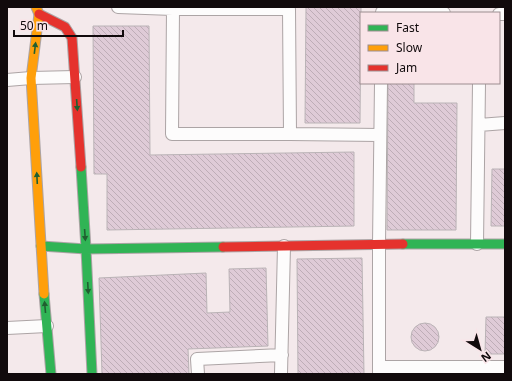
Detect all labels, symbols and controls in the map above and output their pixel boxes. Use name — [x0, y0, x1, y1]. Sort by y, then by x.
scale bar — [14, 12, 123, 38]
legend — [360, 12, 500, 84]
text: 50 m — [20, 17, 48, 34]
text: Fast — [396, 19, 420, 36]
text: Slow — [396, 39, 423, 56]
one-way arrow — [32, 42, 38, 54]
text: Jam — [395, 59, 417, 76]
one-way arrow — [73, 99, 80, 111]
one-way arrow — [34, 171, 40, 184]
one-way arrow — [82, 229, 89, 241]
one-way arrow — [85, 282, 91, 295]
one-way arrow — [42, 301, 49, 313]
north arrow — [460, 329, 500, 369]
text: N — [478, 349, 494, 366]

